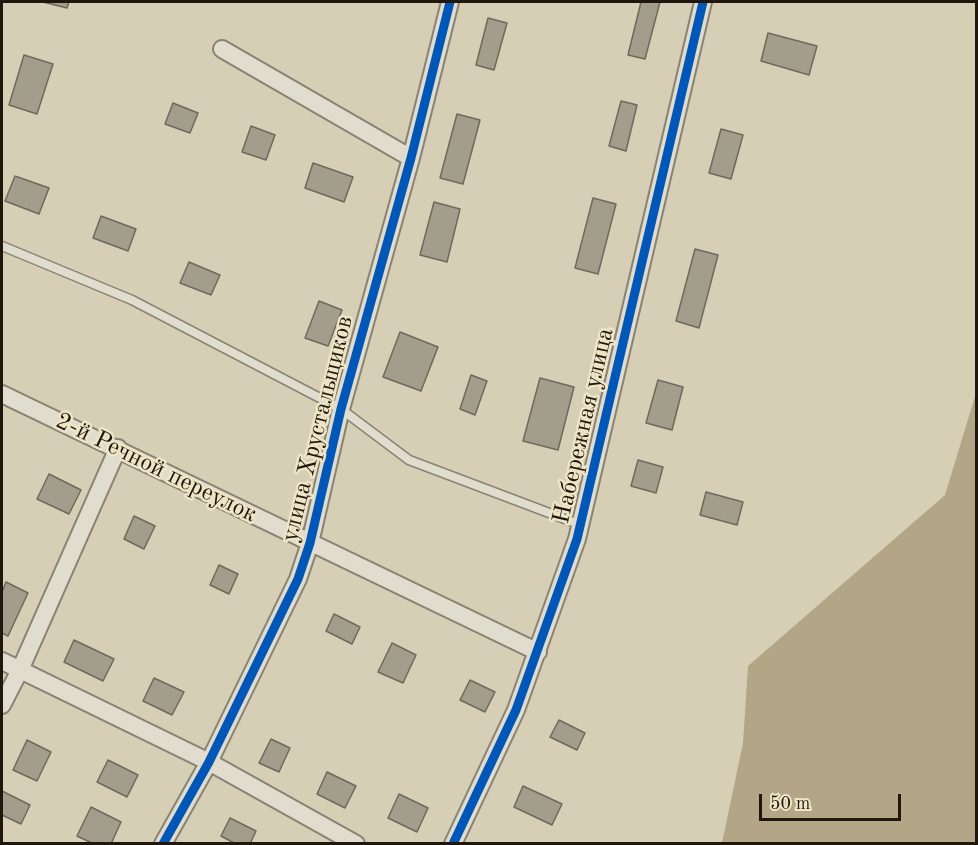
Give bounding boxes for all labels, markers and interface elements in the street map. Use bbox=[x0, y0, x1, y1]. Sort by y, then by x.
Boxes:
street label: улица Хрустальщиков bbox=[276, 313, 360, 545]
street label: Набережная улица bbox=[547, 325, 621, 527]
street label: 2-й Речной переулок bbox=[51, 407, 261, 529]
scale bar bbox=[762, 782, 904, 820]
text: 50 m bbox=[770, 795, 810, 813]

